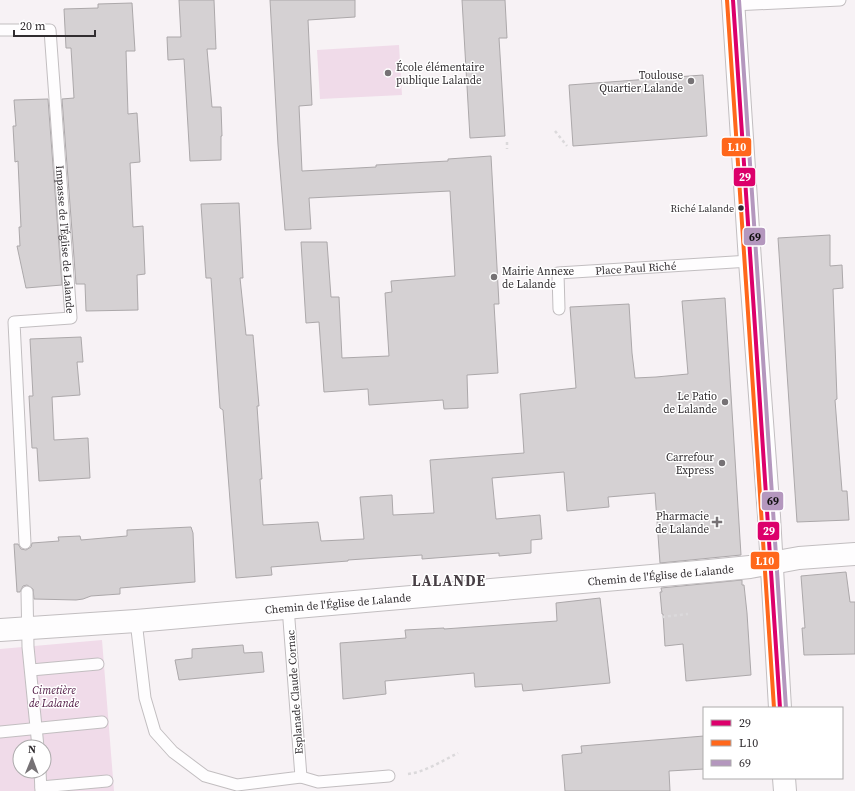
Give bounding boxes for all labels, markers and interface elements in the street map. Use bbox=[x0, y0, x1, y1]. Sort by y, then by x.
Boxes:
scale bar bbox=[14, 12, 95, 38]
text: 20 m bbox=[20, 18, 46, 34]
place label: École élémentaire publique Lalande bbox=[396, 60, 485, 88]
marker: École élémentaire publique Lalande bbox=[383, 68, 393, 78]
place label: Toulouse Quartier Lalande bbox=[599, 68, 683, 96]
marker: Toulouse Quartier Lalande bbox=[686, 76, 696, 86]
line badge: L10 bbox=[721, 137, 752, 157]
text: L10 bbox=[728, 140, 746, 155]
street label: Impasse de l'Église de Lalande bbox=[52, 165, 78, 315]
line badge: 29 bbox=[733, 167, 756, 187]
text: 29 bbox=[739, 170, 751, 185]
place label: Riché Lalande bbox=[671, 202, 734, 215]
marker: Riché Lalande bbox=[736, 203, 746, 213]
line badge: 69 bbox=[743, 227, 766, 246]
text: 69 bbox=[749, 230, 761, 245]
street label: Place Paul Riché bbox=[595, 258, 677, 278]
place label: Mairie Annexe de Lalande bbox=[502, 264, 574, 292]
marker: Mairie Annexe de Lalande bbox=[489, 272, 499, 282]
place label: Le Patio de Lalande bbox=[663, 389, 717, 417]
marker: Le Patio de Lalande bbox=[720, 397, 730, 407]
place label: Carrefour Express bbox=[666, 450, 714, 478]
marker: Carrefour Express bbox=[717, 458, 727, 468]
line badge: 69 bbox=[761, 491, 784, 511]
text: 69 bbox=[767, 494, 779, 509]
place label: Pharmacie de Lalande bbox=[655, 509, 709, 537]
marker: Pharmacie de Lalande bbox=[712, 517, 722, 527]
line badge: 29 bbox=[757, 521, 780, 541]
text: 29 bbox=[763, 524, 775, 539]
line badge: L10 bbox=[750, 551, 780, 570]
text: L10 bbox=[756, 554, 774, 569]
street label: Chemin de l'Église de Lalande bbox=[587, 561, 735, 589]
district label: LALANDE bbox=[412, 570, 486, 591]
street label: Chemin de l'Église de Lalande bbox=[264, 589, 412, 617]
street label: Esplanade Claude Cornac bbox=[283, 629, 307, 755]
park label: Cimetière de Lalande bbox=[29, 683, 80, 711]
legend bbox=[703, 707, 843, 779]
text: 29 bbox=[739, 715, 751, 731]
text: L10 bbox=[739, 735, 758, 751]
north arrow bbox=[12, 739, 52, 779]
text: N bbox=[28, 742, 36, 757]
text: 69 bbox=[739, 755, 751, 771]

